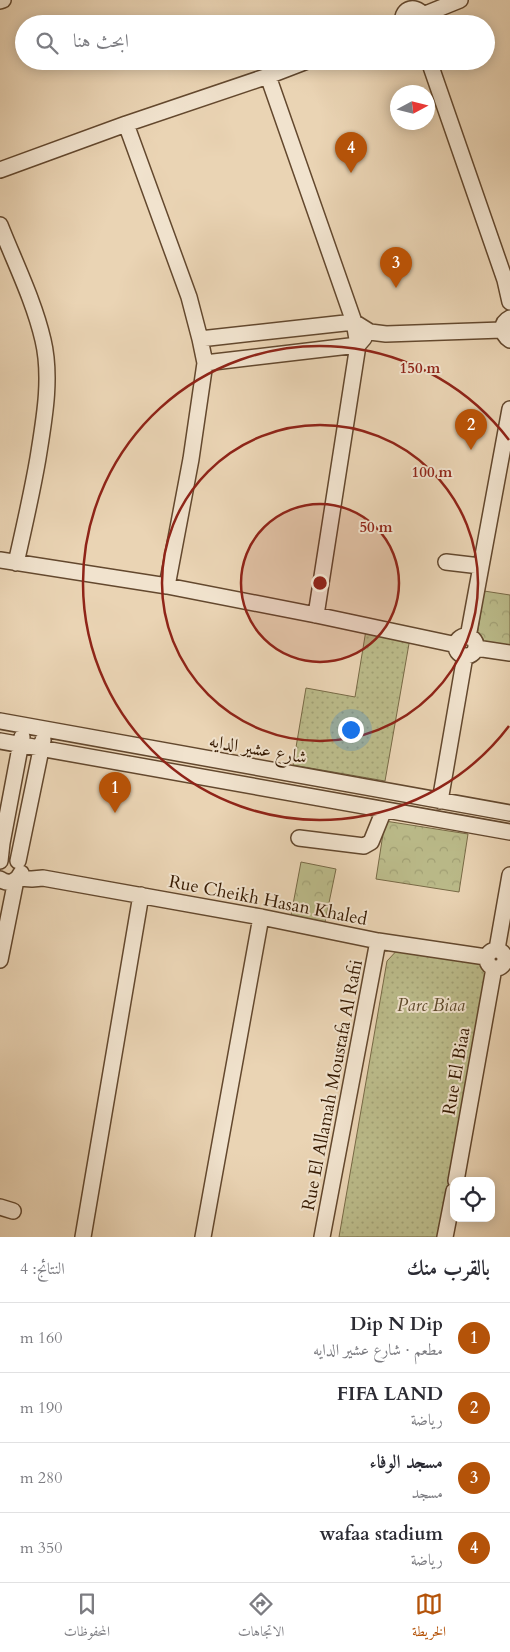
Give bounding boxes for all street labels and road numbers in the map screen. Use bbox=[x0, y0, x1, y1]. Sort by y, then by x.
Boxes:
street label: شارع عشير الدايه bbox=[207, 729, 309, 772]
street label: Rue Cheikh Hasan Khaled bbox=[167, 869, 370, 932]
street label: Rue El Allamah Moustafa Al Rafii bbox=[296, 957, 369, 1213]
street label: Rue El Biaa bbox=[436, 1025, 477, 1117]

